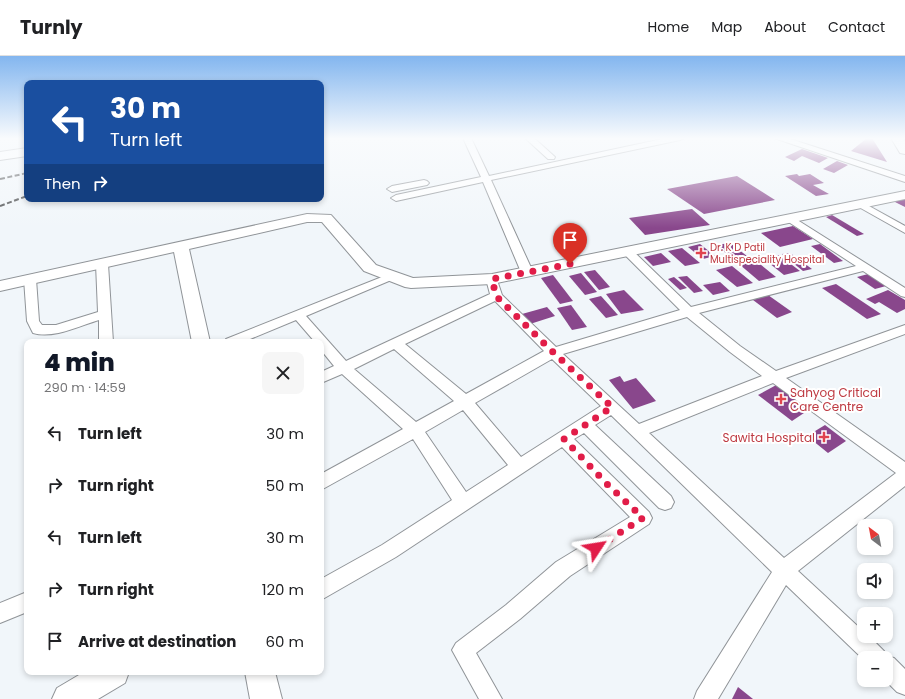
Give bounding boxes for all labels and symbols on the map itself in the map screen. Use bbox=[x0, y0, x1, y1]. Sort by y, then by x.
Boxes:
pin bbox=[553, 223, 587, 264]
place label: Dr. K D Patil Multispeciality Hospital bbox=[710, 240, 825, 267]
marker: Dr. K D Patil Multispeciality Hospital bbox=[695, 247, 707, 259]
place label: Sahyog Critical Care Centre bbox=[790, 384, 881, 415]
marker: Sahyog Critical Care Centre bbox=[775, 393, 787, 405]
place label: Sawita Hospital bbox=[723, 429, 815, 446]
marker: Sawita Hospital bbox=[818, 431, 830, 443]
north arrow bbox=[857, 519, 893, 555]
position arrow bbox=[575, 527, 617, 569]

